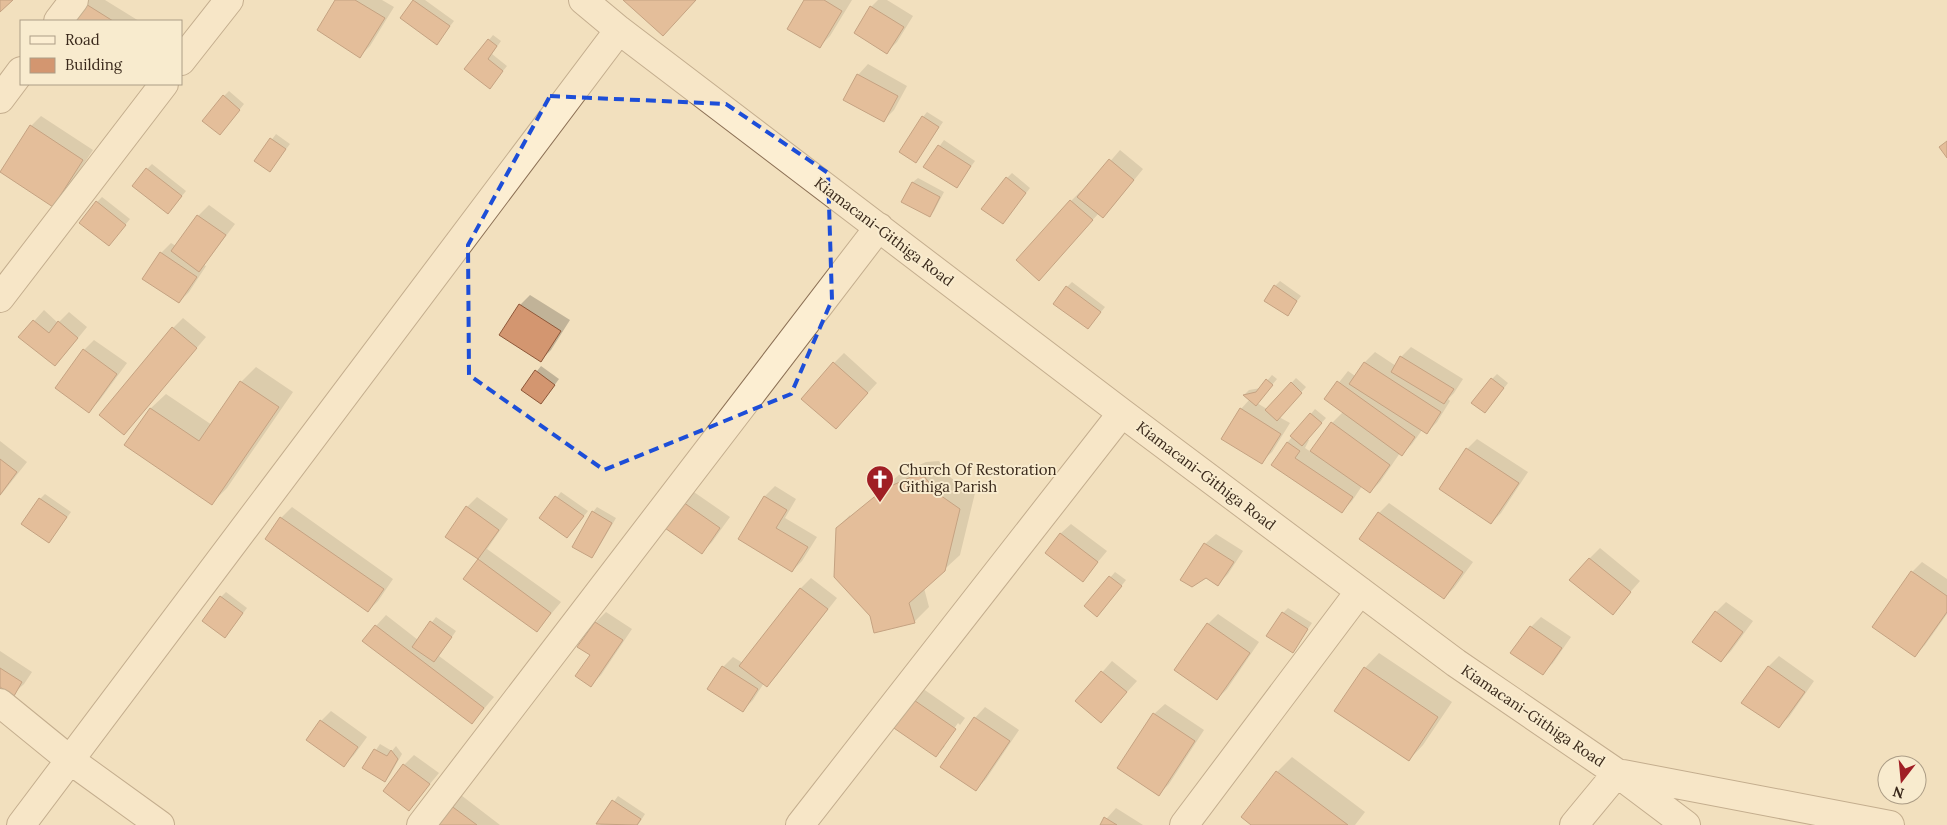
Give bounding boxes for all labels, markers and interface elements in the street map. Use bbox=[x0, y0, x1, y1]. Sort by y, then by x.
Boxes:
legend bbox=[20, 20, 182, 85]
text: Road bbox=[65, 30, 100, 49]
text: Building bbox=[65, 55, 123, 74]
street label: Kiamacani-Githiga Road bbox=[811, 173, 958, 290]
street label: Kiamacani-Githiga Road bbox=[1133, 417, 1280, 534]
place label: Church Of Restoration Githiga Parish bbox=[899, 460, 1057, 496]
church icon: Church Of Restoration Githiga Parish bbox=[865, 464, 895, 503]
street label: Kiamacani-Githiga Road bbox=[1458, 660, 1609, 771]
north arrow bbox=[1877, 755, 1927, 805]
text: N bbox=[1891, 782, 1906, 803]

